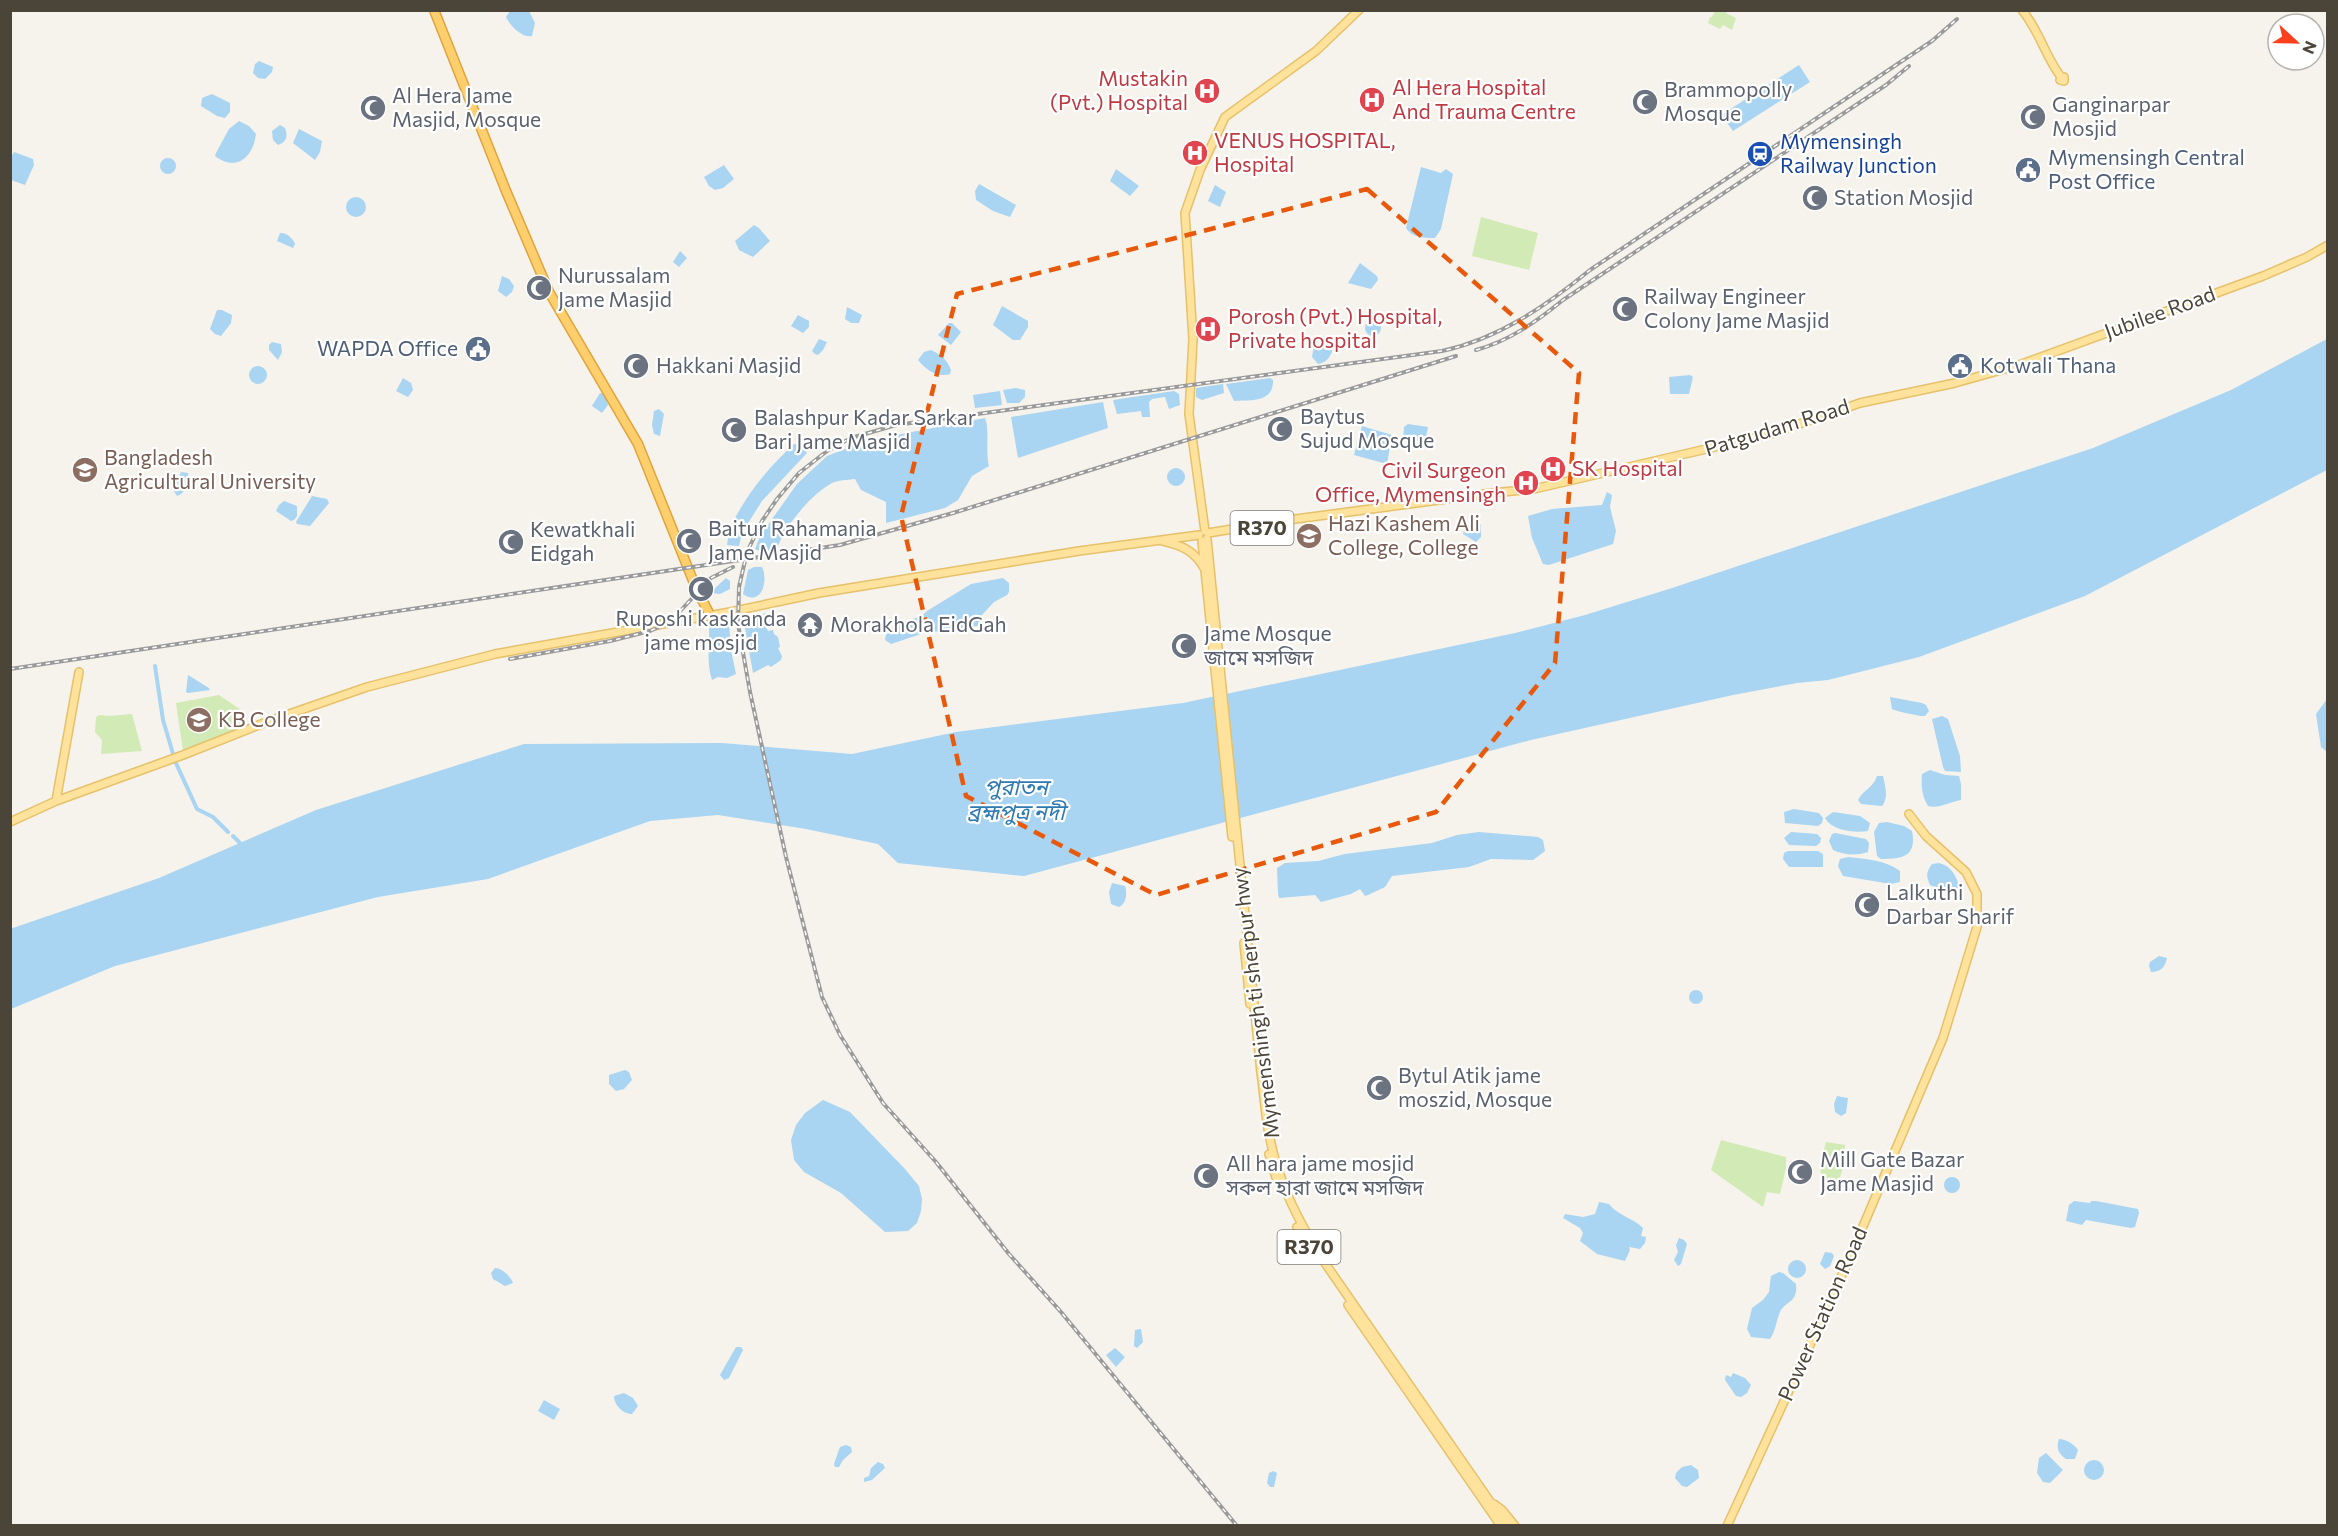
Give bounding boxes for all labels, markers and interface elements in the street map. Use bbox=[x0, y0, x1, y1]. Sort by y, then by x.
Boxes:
north arrow bbox=[2266, 12, 2326, 72]
text: N bbox=[2299, 39, 2321, 57]
place label: Mustakin (Pvt.) Hospital bbox=[1050, 65, 1188, 114]
place label: Al Hera Hospital And Trauma Centre bbox=[1392, 74, 1576, 123]
hospital icon: Mustakin (Pvt.) Hospital bbox=[1192, 76, 1222, 106]
place label: Brammopolly Mosque bbox=[1664, 76, 1793, 125]
place label: Al Hera Jame Masjid, Mosque bbox=[392, 82, 541, 131]
hospital icon: Al Hera Hospital And Trauma Centre bbox=[1357, 85, 1387, 115]
mosque icon: Brammopolly Mosque bbox=[1630, 87, 1660, 117]
place label: Ganginarpar Mosjid bbox=[2052, 91, 2170, 140]
mosque icon: Al Hera Jame Masjid, Mosque bbox=[358, 93, 388, 123]
mosque icon: Ganginarpar Mosjid bbox=[2018, 102, 2048, 132]
place label: VENUS HOSPITAL, Hospital bbox=[1214, 127, 1396, 176]
place label: Mymensingh Railway Junction bbox=[1780, 128, 1937, 177]
hospital icon: VENUS HOSPITAL, Hospital bbox=[1180, 138, 1210, 168]
station icon: Mymensingh Railway Junction bbox=[1745, 139, 1775, 169]
place label: Mymensingh Central Post Office bbox=[2048, 144, 2245, 193]
public building icon: Mymensingh Central Post Office bbox=[2013, 155, 2043, 185]
mosque icon: Station Mosjid bbox=[1800, 183, 1830, 213]
place label: Station Mosjid bbox=[1834, 184, 1973, 209]
place label: Nurussalam Jame Masjid bbox=[558, 262, 672, 311]
mosque icon: Nurussalam Jame Masjid bbox=[524, 273, 554, 303]
street label: Jubilee Road bbox=[2101, 280, 2218, 343]
place label: Railway Engineer Colony Jame Masjid bbox=[1644, 283, 1829, 332]
mosque icon: Railway Engineer Colony Jame Masjid bbox=[1610, 294, 1640, 324]
place label: Porosh (Pvt.) Hospital, Private hospital bbox=[1228, 303, 1442, 352]
hospital icon: Porosh (Pvt.) Hospital, Private hospital bbox=[1193, 314, 1223, 344]
public building icon: WAPDA Office bbox=[463, 334, 493, 364]
place label: WAPDA Office bbox=[317, 335, 458, 360]
mosque icon: Hakkani Masjid bbox=[621, 351, 651, 381]
public building icon: Kotwali Thana bbox=[1945, 351, 1975, 381]
place label: Hakkani Masjid bbox=[656, 352, 801, 377]
place label: Kotwali Thana bbox=[1980, 352, 2116, 377]
street label: Patgudam Road bbox=[1701, 393, 1852, 461]
place label: Baytus Sujud Mosque bbox=[1300, 403, 1434, 452]
place label: Balashpur Kadar Sarkar Bari Jame Masjid bbox=[754, 404, 976, 453]
mosque icon: Baytus Sujud Mosque bbox=[1265, 414, 1295, 444]
mosque icon: Balashpur Kadar Sarkar Bari Jame Masjid bbox=[719, 415, 749, 445]
place label: Bangladesh Agricultural University bbox=[104, 444, 316, 493]
hospital icon: SK Hospital bbox=[1538, 454, 1568, 484]
school or university icon: Bangladesh Agricultural University bbox=[70, 455, 100, 485]
place label: SK Hospital bbox=[1572, 455, 1683, 480]
place label: Civil Surgeon Office, Mymensingh bbox=[1315, 457, 1506, 506]
hospital icon: Civil Surgeon Office, Mymensingh bbox=[1511, 468, 1541, 498]
place label: Hazi Kashem Ali College, College bbox=[1328, 510, 1480, 559]
road number: R370 bbox=[1230, 511, 1294, 545]
place label: Baitur Rahamania Jame Masjid bbox=[708, 515, 876, 564]
place label: Kewatkhali Eidgah bbox=[530, 516, 635, 565]
school or university icon: Hazi Kashem Ali College, College bbox=[1294, 521, 1324, 551]
mosque icon: Baitur Rahamania Jame Masjid bbox=[674, 526, 704, 556]
mosque icon: Kewatkhali Eidgah bbox=[496, 527, 526, 557]
mosque icon: Ruposhi kaskanda jame mosjid bbox=[686, 574, 716, 604]
place label: Ruposhi kaskanda jame mosjid bbox=[616, 605, 786, 654]
temple icon: Morakhola EidGah bbox=[795, 610, 825, 640]
place label: Morakhola EidGah bbox=[830, 611, 1006, 636]
place label: Jame Mosque জামে মসজিদ bbox=[1203, 620, 1332, 669]
mosque icon: Jame Mosque জামে মসজিদ bbox=[1169, 631, 1199, 661]
school or university icon: KB College bbox=[184, 705, 214, 735]
place label: KB College bbox=[218, 706, 321, 731]
water label: পুরাতন ব্রহ্মপুত্র নদী bbox=[967, 773, 1069, 826]
street label: Mymenshingh ti sherpur hwy bbox=[1225, 866, 1284, 1140]
place label: Lalkuthi Darbar Sharif bbox=[1886, 879, 2015, 928]
mosque icon: Lalkuthi Darbar Sharif bbox=[1852, 890, 1882, 920]
place label: Bytul Atik jame moszid, Mosque bbox=[1398, 1062, 1552, 1111]
mosque icon: Bytul Atik jame moszid, Mosque bbox=[1364, 1073, 1394, 1103]
place label: Mill Gate Bazar Jame Masjid bbox=[1820, 1146, 1964, 1195]
place label: All hara jame mosjid সকল হারা জামে মসজিদ bbox=[1225, 1150, 1424, 1199]
mosque icon: Mill Gate Bazar Jame Masjid bbox=[1785, 1157, 1815, 1187]
mosque icon: All hara jame mosjid সকল হারা জামে মসজিদ bbox=[1191, 1161, 1221, 1191]
street label: Power Station Road bbox=[1772, 1222, 1871, 1404]
road number: R370 bbox=[1278, 1230, 1340, 1264]

